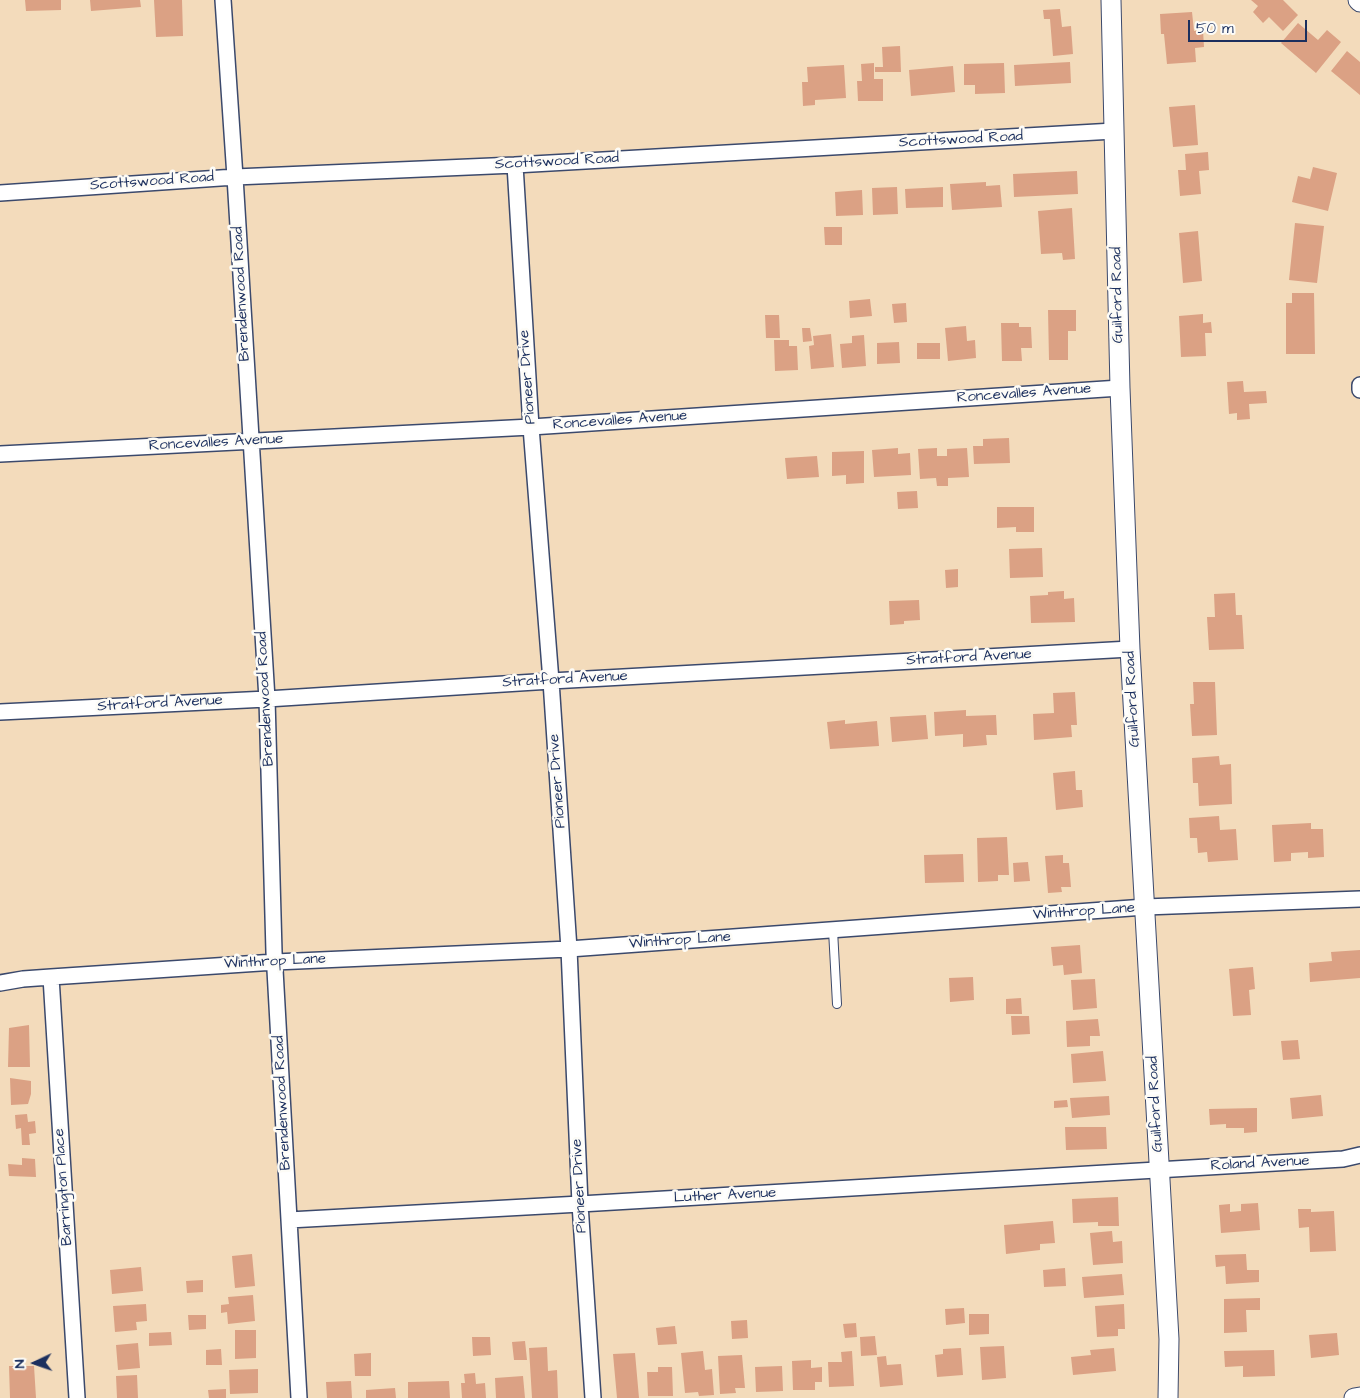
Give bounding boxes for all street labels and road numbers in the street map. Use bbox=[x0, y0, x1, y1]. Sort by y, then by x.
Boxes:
street label: Scottswood Road bbox=[898, 128, 1024, 152]
street label: Scottswood Road bbox=[494, 150, 620, 174]
street label: Scottswood Road bbox=[89, 169, 215, 195]
street label: Brendenwood Road bbox=[229, 226, 255, 362]
street label: Guilford Road bbox=[1108, 247, 1128, 343]
street label: Pioneer Drive bbox=[516, 329, 540, 425]
street label: Roncevalles Avenue bbox=[956, 380, 1092, 408]
street label: Roncevalles Avenue bbox=[552, 407, 688, 435]
street label: Roncevalles Avenue bbox=[148, 430, 284, 456]
street label: Brendenwood Road bbox=[253, 631, 279, 767]
street label: Stratford Avenue bbox=[906, 646, 1032, 670]
street label: Guilford Road bbox=[1121, 650, 1145, 748]
street label: Stratford Avenue bbox=[502, 668, 628, 692]
street label: Stratford Avenue bbox=[97, 692, 223, 716]
street label: Pioneer Drive bbox=[546, 733, 570, 829]
street label: Winthrop Lane bbox=[1032, 899, 1136, 925]
street label: Winthrop Lane bbox=[628, 928, 732, 954]
street label: Winthrop Lane bbox=[224, 950, 326, 974]
street label: Brendenwood Road bbox=[270, 1035, 296, 1171]
street label: Guilford Road bbox=[1144, 1055, 1168, 1153]
street label: Barrington Place bbox=[51, 1128, 77, 1246]
street label: Pioneer Drive bbox=[569, 1138, 591, 1234]
street label: Roland Avenue bbox=[1210, 1152, 1310, 1176]
street label: Luther Avenue bbox=[673, 1184, 777, 1208]

